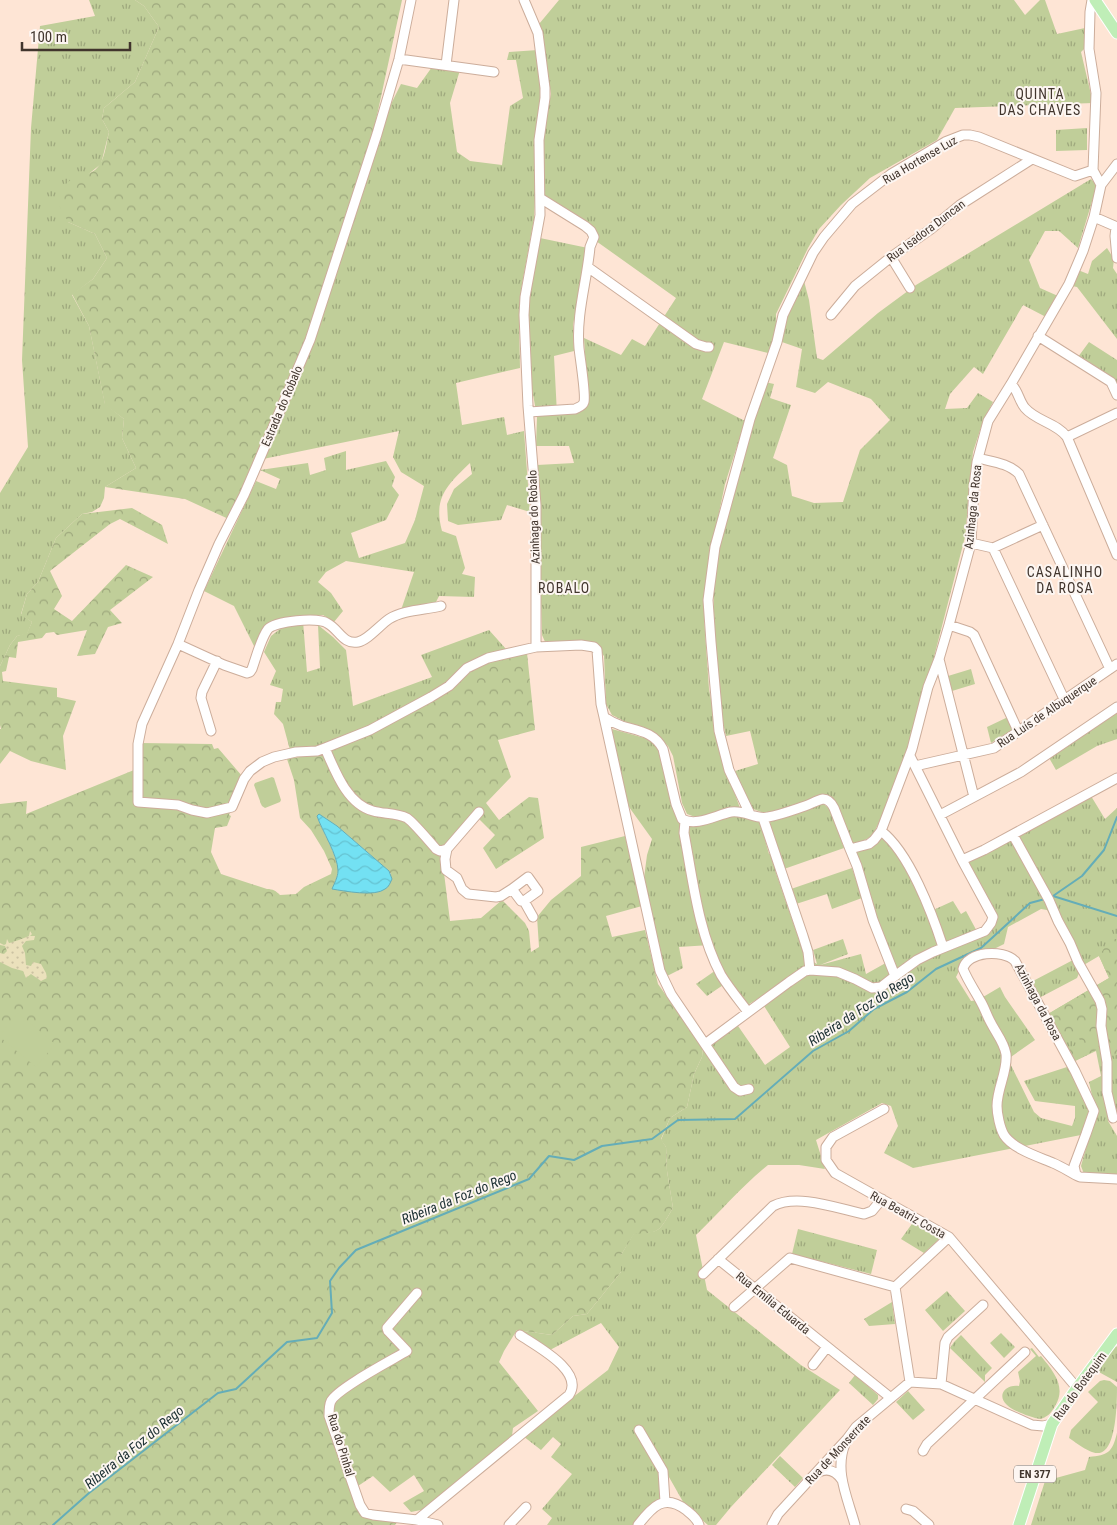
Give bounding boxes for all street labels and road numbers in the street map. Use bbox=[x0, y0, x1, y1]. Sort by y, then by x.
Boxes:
street label: Rua Hortense Luz bbox=[880, 133, 960, 187]
street label: Rua Isadora Duncan bbox=[884, 197, 968, 265]
street label: Estrada do Robalo bbox=[259, 364, 305, 448]
street label: Azinhaga da Rosa bbox=[962, 464, 984, 550]
street label: Azinhaga do Robalo bbox=[525, 470, 543, 564]
street label: Rua Luís de Albuquerque bbox=[995, 673, 1100, 751]
street label: Azinhaga da Rosa bbox=[1012, 961, 1064, 1043]
street label: Rua Beatriz Costa bbox=[868, 1188, 948, 1242]
street label: Rua Emília Eduarda bbox=[733, 1269, 813, 1337]
street label: Rua do Botequim bbox=[1051, 1349, 1109, 1423]
street label: Rua do Pinhal bbox=[325, 1412, 357, 1478]
street label: Rua de Monserrate bbox=[803, 1412, 874, 1487]
road number: EN 377 bbox=[1014, 1466, 1056, 1482]

